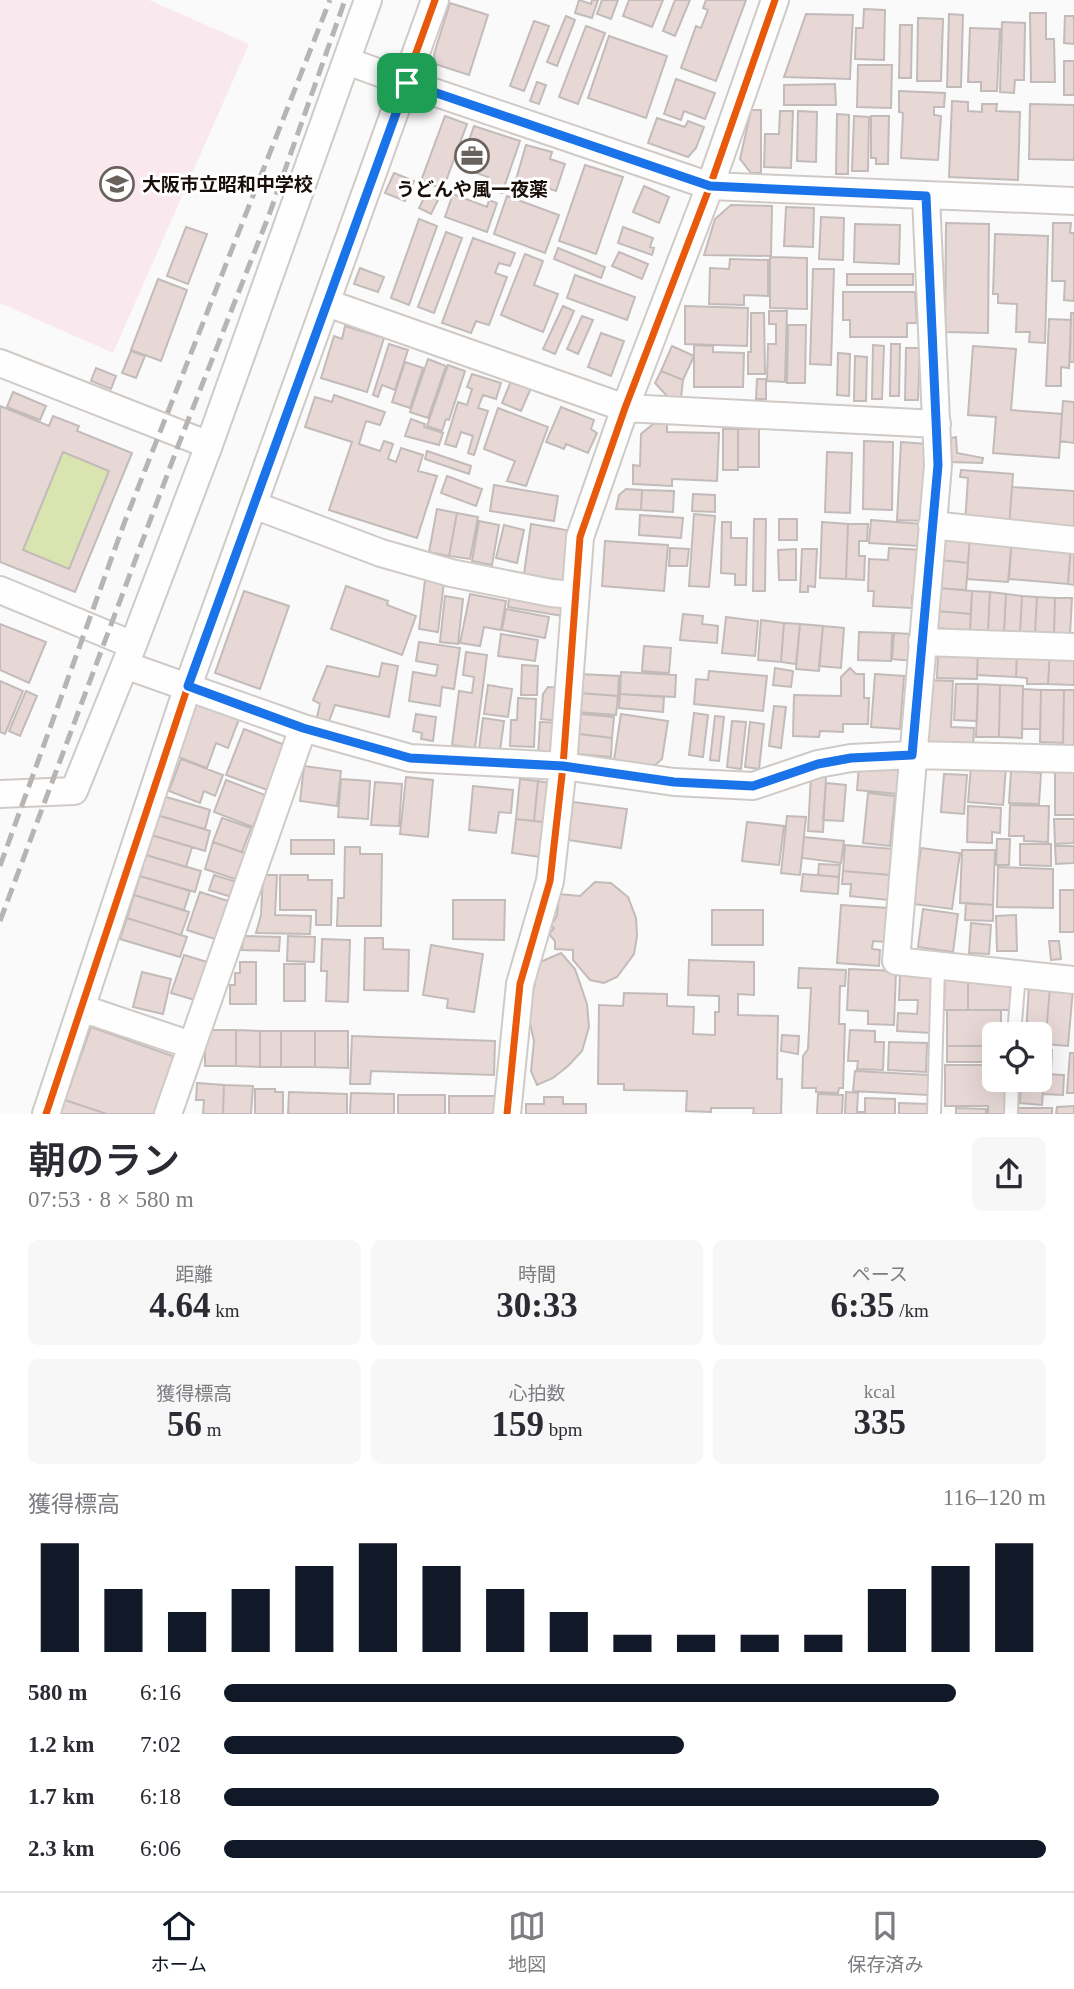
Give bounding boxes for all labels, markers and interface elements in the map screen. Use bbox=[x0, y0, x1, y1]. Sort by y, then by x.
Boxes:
pin bbox=[377, 53, 437, 113]
icon: arrive bbox=[388, 64, 426, 102]
office icon: うどんや風一夜薬 bbox=[453, 137, 491, 175]
school or university icon: 大阪市立昭和中学校 bbox=[98, 165, 136, 203]
place label: 大阪市立昭和中学校 bbox=[142, 174, 313, 195]
place label: うどんや風一夜薬 bbox=[396, 179, 548, 200]
map controls bbox=[982, 1022, 1052, 1092]
button: locate bbox=[982, 1022, 1052, 1092]
button: share bbox=[972, 1137, 1046, 1211]
text: 朝のラン bbox=[28, 1140, 180, 1182]
text: 07:53 · 8 × 580 m bbox=[28, 1187, 194, 1212]
text: 距離 bbox=[175, 1264, 213, 1285]
text: 時間 bbox=[518, 1264, 556, 1285]
text: ペース bbox=[852, 1264, 908, 1285]
text: 4.64 bbox=[149, 1286, 210, 1325]
text: 30:33 bbox=[496, 1286, 578, 1325]
text: 6:35 bbox=[830, 1286, 895, 1325]
text: km bbox=[210, 1300, 239, 1321]
text: /km bbox=[895, 1300, 929, 1321]
text: kcal bbox=[864, 1381, 895, 1402]
text: 獲得標高 bbox=[156, 1383, 232, 1404]
text: 心拍数 bbox=[508, 1383, 566, 1404]
text: 335 bbox=[853, 1403, 906, 1442]
text: 56 bbox=[167, 1405, 202, 1444]
text: 159 bbox=[491, 1405, 544, 1444]
text: m bbox=[202, 1419, 222, 1440]
text: bpm bbox=[544, 1419, 583, 1440]
text: 116–120 m bbox=[943, 1485, 1046, 1510]
text: 獲得標高 bbox=[28, 1492, 120, 1517]
text: 580 m bbox=[28, 1680, 87, 1705]
text: 6:16 bbox=[140, 1680, 181, 1705]
text: 1.2 km bbox=[28, 1732, 94, 1757]
text: 7:02 bbox=[140, 1732, 181, 1757]
text: 1.7 km bbox=[28, 1784, 94, 1809]
text: 6:18 bbox=[140, 1784, 181, 1809]
text: 2.3 km bbox=[28, 1836, 94, 1861]
text: 6:06 bbox=[140, 1836, 181, 1861]
tab: ホーム bbox=[151, 1907, 207, 1976]
tab: 地図 bbox=[508, 1907, 546, 1976]
tab: 保存済み bbox=[847, 1907, 923, 1976]

